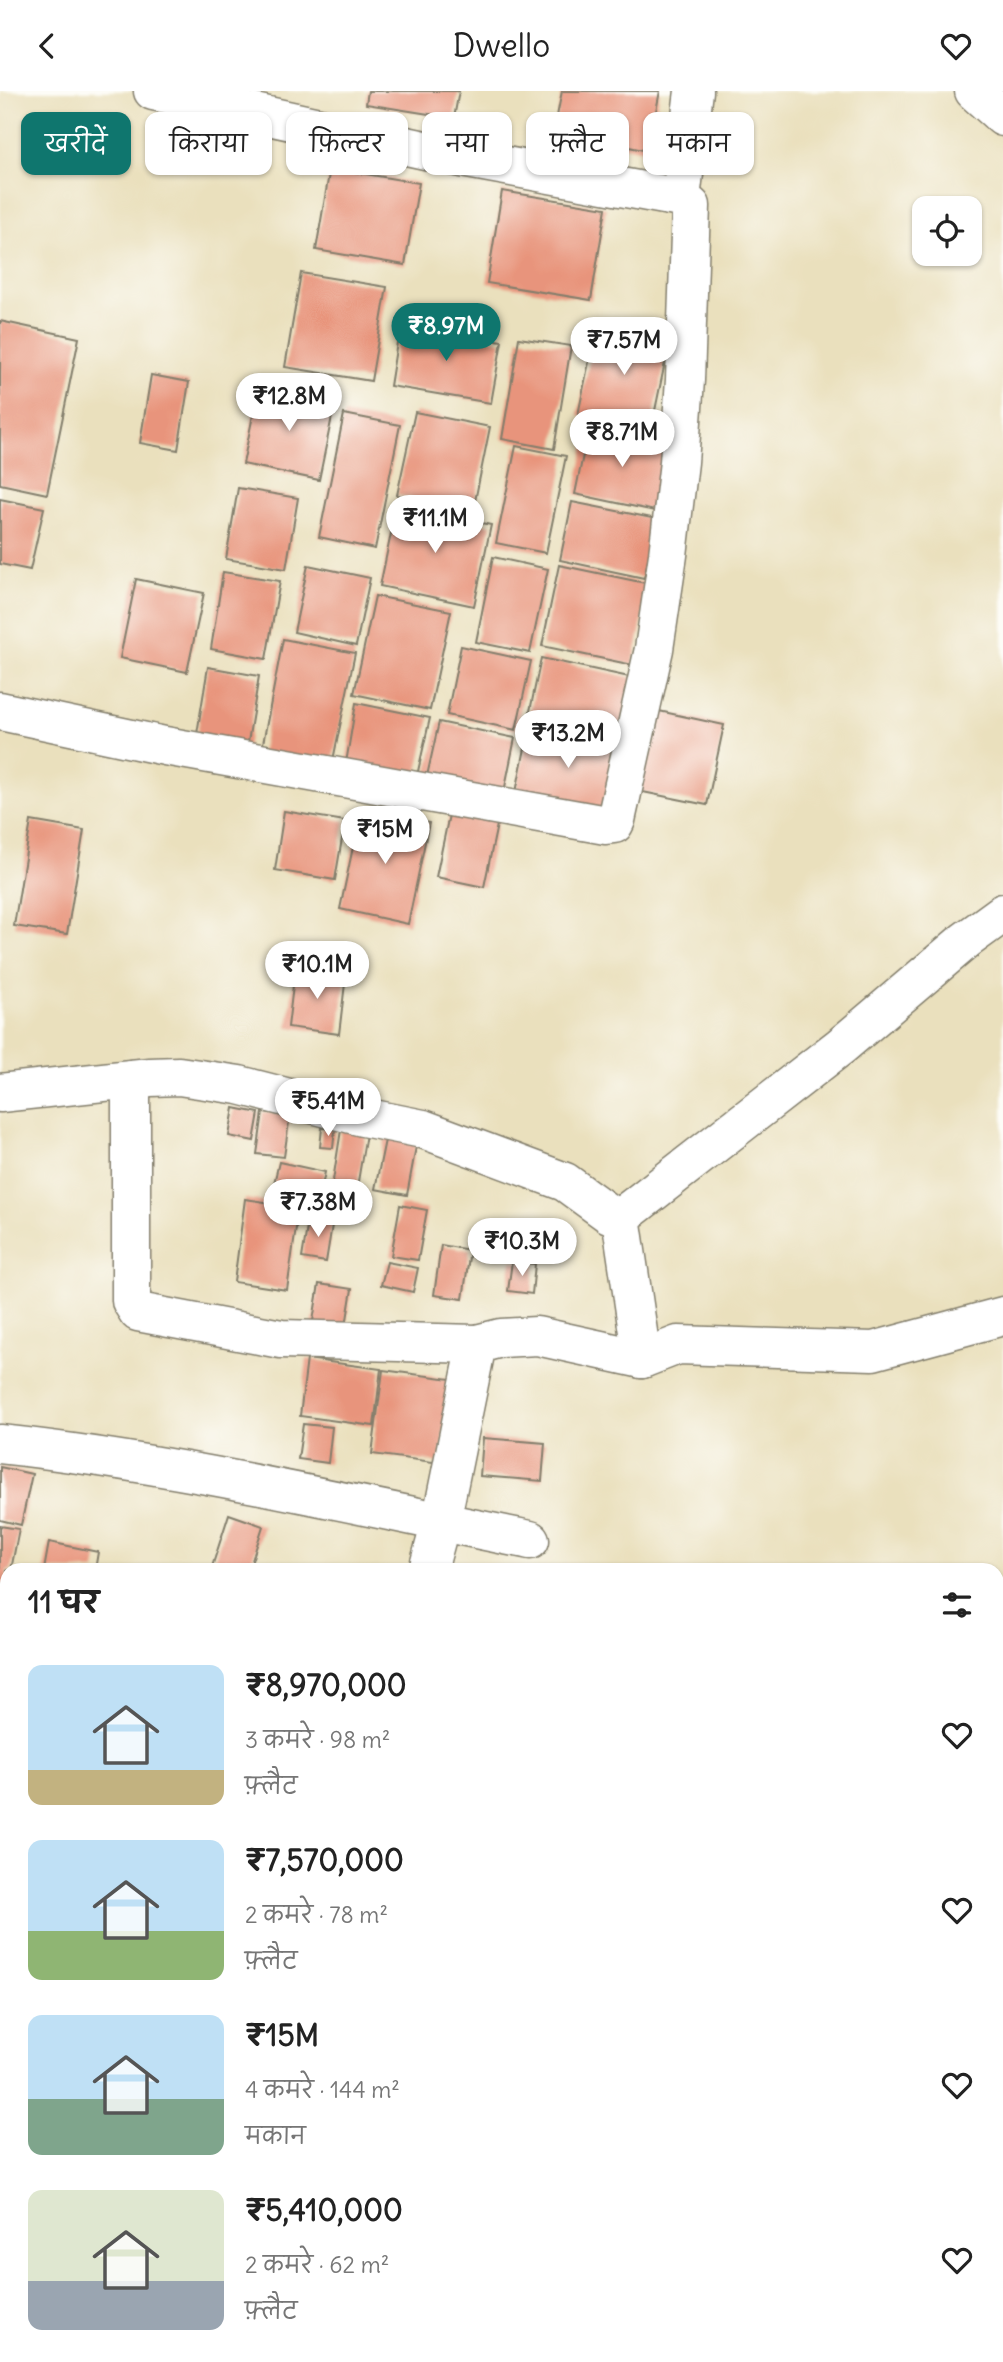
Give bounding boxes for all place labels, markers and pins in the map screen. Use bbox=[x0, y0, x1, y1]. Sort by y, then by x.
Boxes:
pin: ₹8.97M bbox=[389, 303, 503, 363]
pin: ₹7.57M bbox=[567, 317, 681, 377]
pin: ₹12.8M bbox=[232, 373, 346, 433]
pin: ₹8.71M bbox=[565, 409, 679, 469]
pin: ₹11.1M bbox=[378, 496, 492, 555]
pin: ₹13.2M bbox=[511, 711, 625, 770]
pin: ₹15M bbox=[344, 807, 426, 866]
pin: ₹10.1M bbox=[260, 941, 374, 1001]
pin: ₹5.41M bbox=[271, 1079, 385, 1138]
pin: ₹7.38M bbox=[261, 1179, 375, 1239]
pin: ₹10.3M bbox=[465, 1219, 579, 1278]

